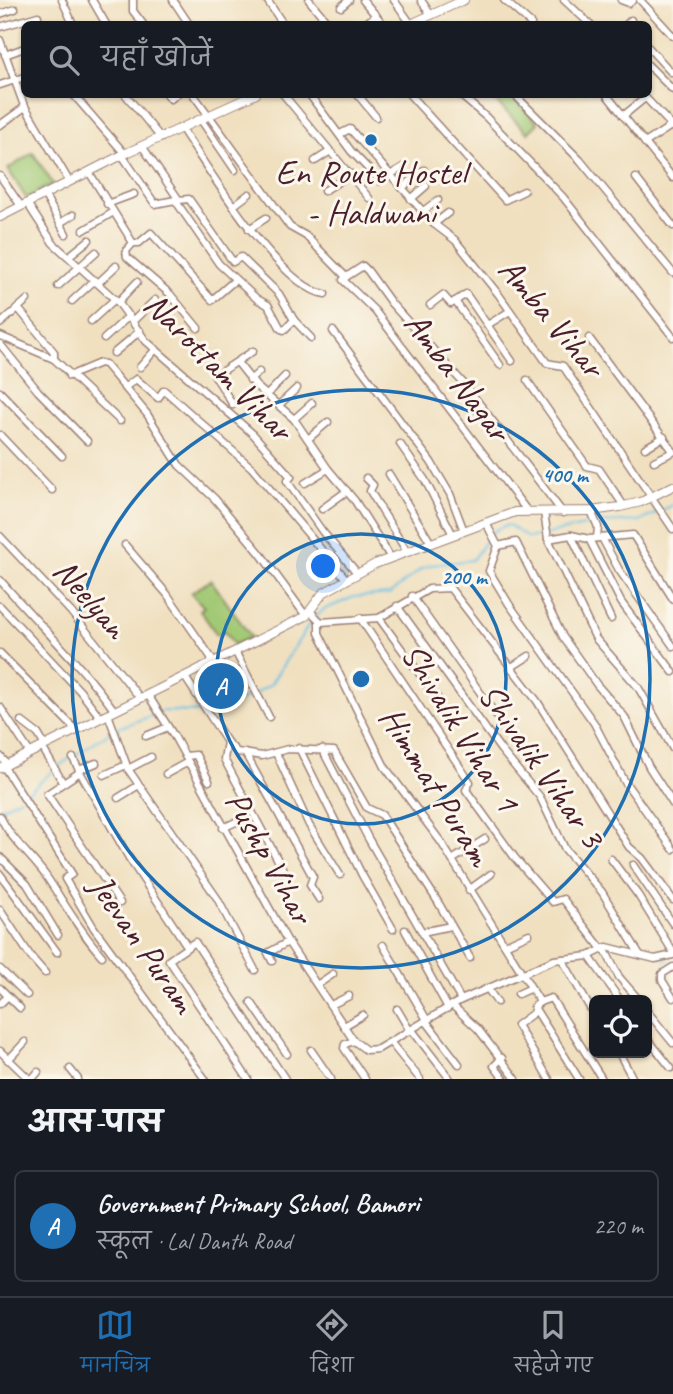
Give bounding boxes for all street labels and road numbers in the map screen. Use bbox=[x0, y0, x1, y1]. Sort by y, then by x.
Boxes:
street label: Amba Vihar bbox=[489, 248, 617, 389]
street label: Narottam Vihar bbox=[134, 282, 304, 452]
street label: Amba Nagar bbox=[394, 303, 523, 453]
street label: Neelyan bbox=[43, 549, 139, 650]
street label: Shivalik Vihar 1 bbox=[391, 635, 531, 822]
street label: Shivalik Vihar 3 bbox=[469, 674, 616, 858]
street label: Himmat Puram bbox=[369, 698, 504, 876]
street label: Pushp Vihar bbox=[215, 783, 325, 933]
street label: Jeevan Puram bbox=[78, 864, 208, 1024]

